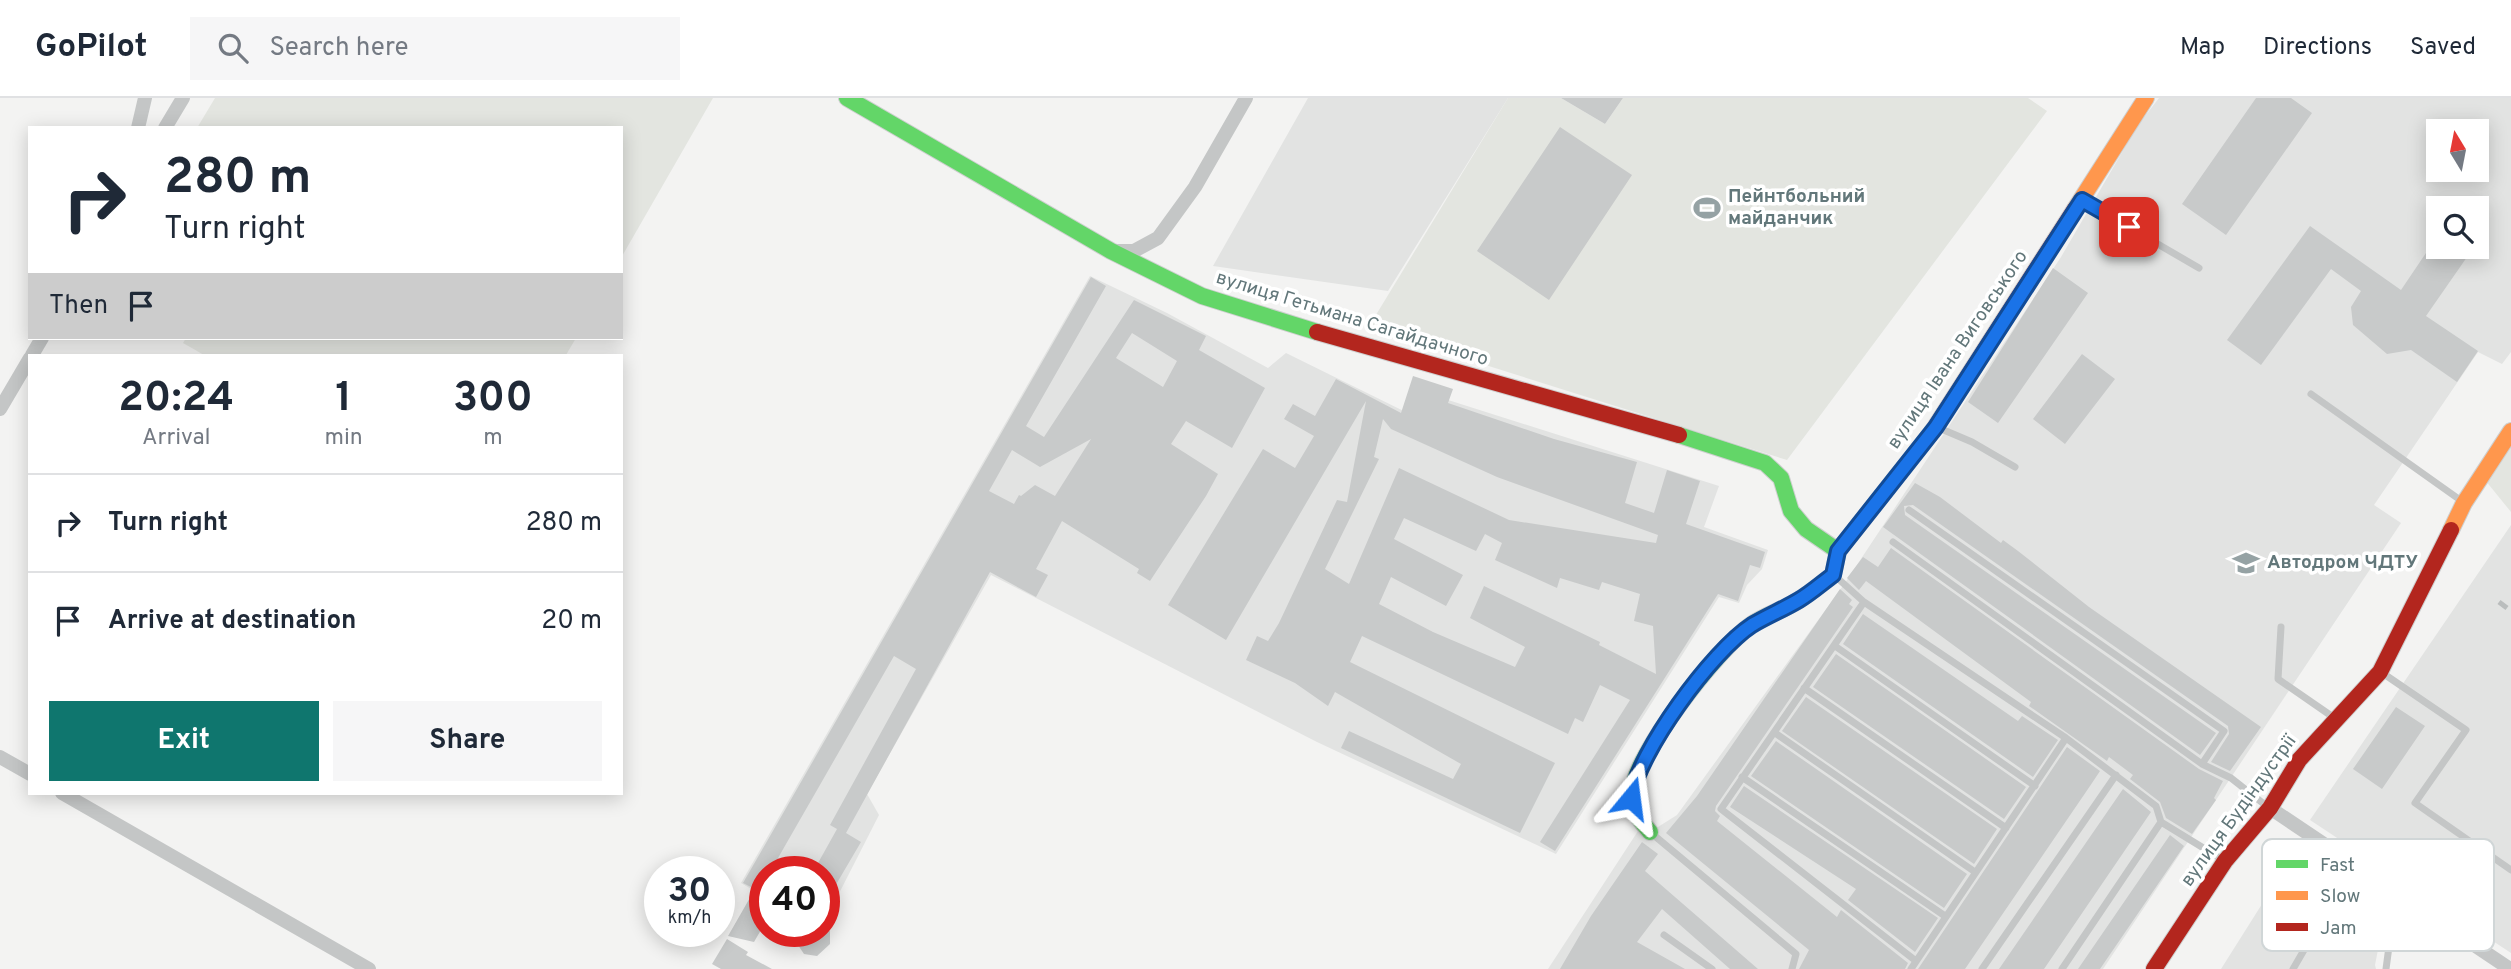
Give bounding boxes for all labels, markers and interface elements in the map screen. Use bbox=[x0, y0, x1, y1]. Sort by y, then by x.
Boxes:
search box bbox=[190, 17, 680, 80]
text: GoPilot bbox=[35, 27, 148, 69]
icon: search bbox=[214, 29, 252, 67]
text: Search here bbox=[270, 32, 408, 65]
text: Map bbox=[2180, 33, 2225, 63]
text: Directions bbox=[2263, 33, 2372, 63]
text: Saved bbox=[2410, 33, 2476, 63]
north arrow bbox=[2426, 119, 2488, 182]
map controls bbox=[2426, 119, 2489, 259]
text: 280 m bbox=[164, 149, 311, 211]
icon: right bbox=[49, 154, 140, 245]
place label: Пейнтбольний майданчик bbox=[1728, 185, 1865, 231]
sports icon: Пейнтбольний майданчик bbox=[1692, 193, 1722, 223]
button: search bbox=[2426, 196, 2489, 259]
pin bbox=[2099, 197, 2159, 257]
icon: arrive bbox=[2110, 208, 2148, 246]
text: Turn right bbox=[164, 210, 306, 250]
street label: вулиця Івана Виговського bbox=[1882, 246, 2034, 454]
street label: вулиця Гетьмана Сагайдачного bbox=[1213, 266, 1491, 372]
icon: arrive bbox=[122, 287, 160, 325]
text: Then bbox=[49, 290, 108, 323]
text: 20:24 bbox=[118, 373, 234, 426]
text: 1 bbox=[335, 373, 352, 426]
text: 300 bbox=[453, 373, 533, 426]
text: Arrival bbox=[142, 424, 211, 453]
text: min bbox=[324, 424, 363, 453]
text: m bbox=[483, 424, 503, 453]
icon: right bbox=[49, 504, 87, 542]
text: Turn right bbox=[108, 507, 228, 540]
text: 280 m bbox=[526, 507, 602, 540]
school or university icon: Автодром ЧДТУ bbox=[2231, 548, 2261, 578]
place label: Автодром ЧДТУ bbox=[2267, 551, 2418, 575]
icon: arrive bbox=[49, 602, 87, 640]
text: Arrive at destination bbox=[108, 605, 356, 638]
text: 20 m bbox=[541, 605, 602, 638]
button: Exit bbox=[49, 701, 319, 781]
button: Share bbox=[333, 701, 602, 781]
street label: вулиця Будіндустрії bbox=[2176, 729, 2303, 892]
position arrow bbox=[1594, 761, 1668, 835]
legend bbox=[2262, 839, 2494, 951]
text: Fast bbox=[2320, 854, 2355, 878]
speed limit sign: 40 bbox=[749, 856, 840, 947]
text: 30 bbox=[668, 870, 711, 914]
text: Slow bbox=[2320, 885, 2360, 909]
text: km/h bbox=[668, 907, 711, 930]
text: Jam bbox=[2320, 917, 2357, 941]

